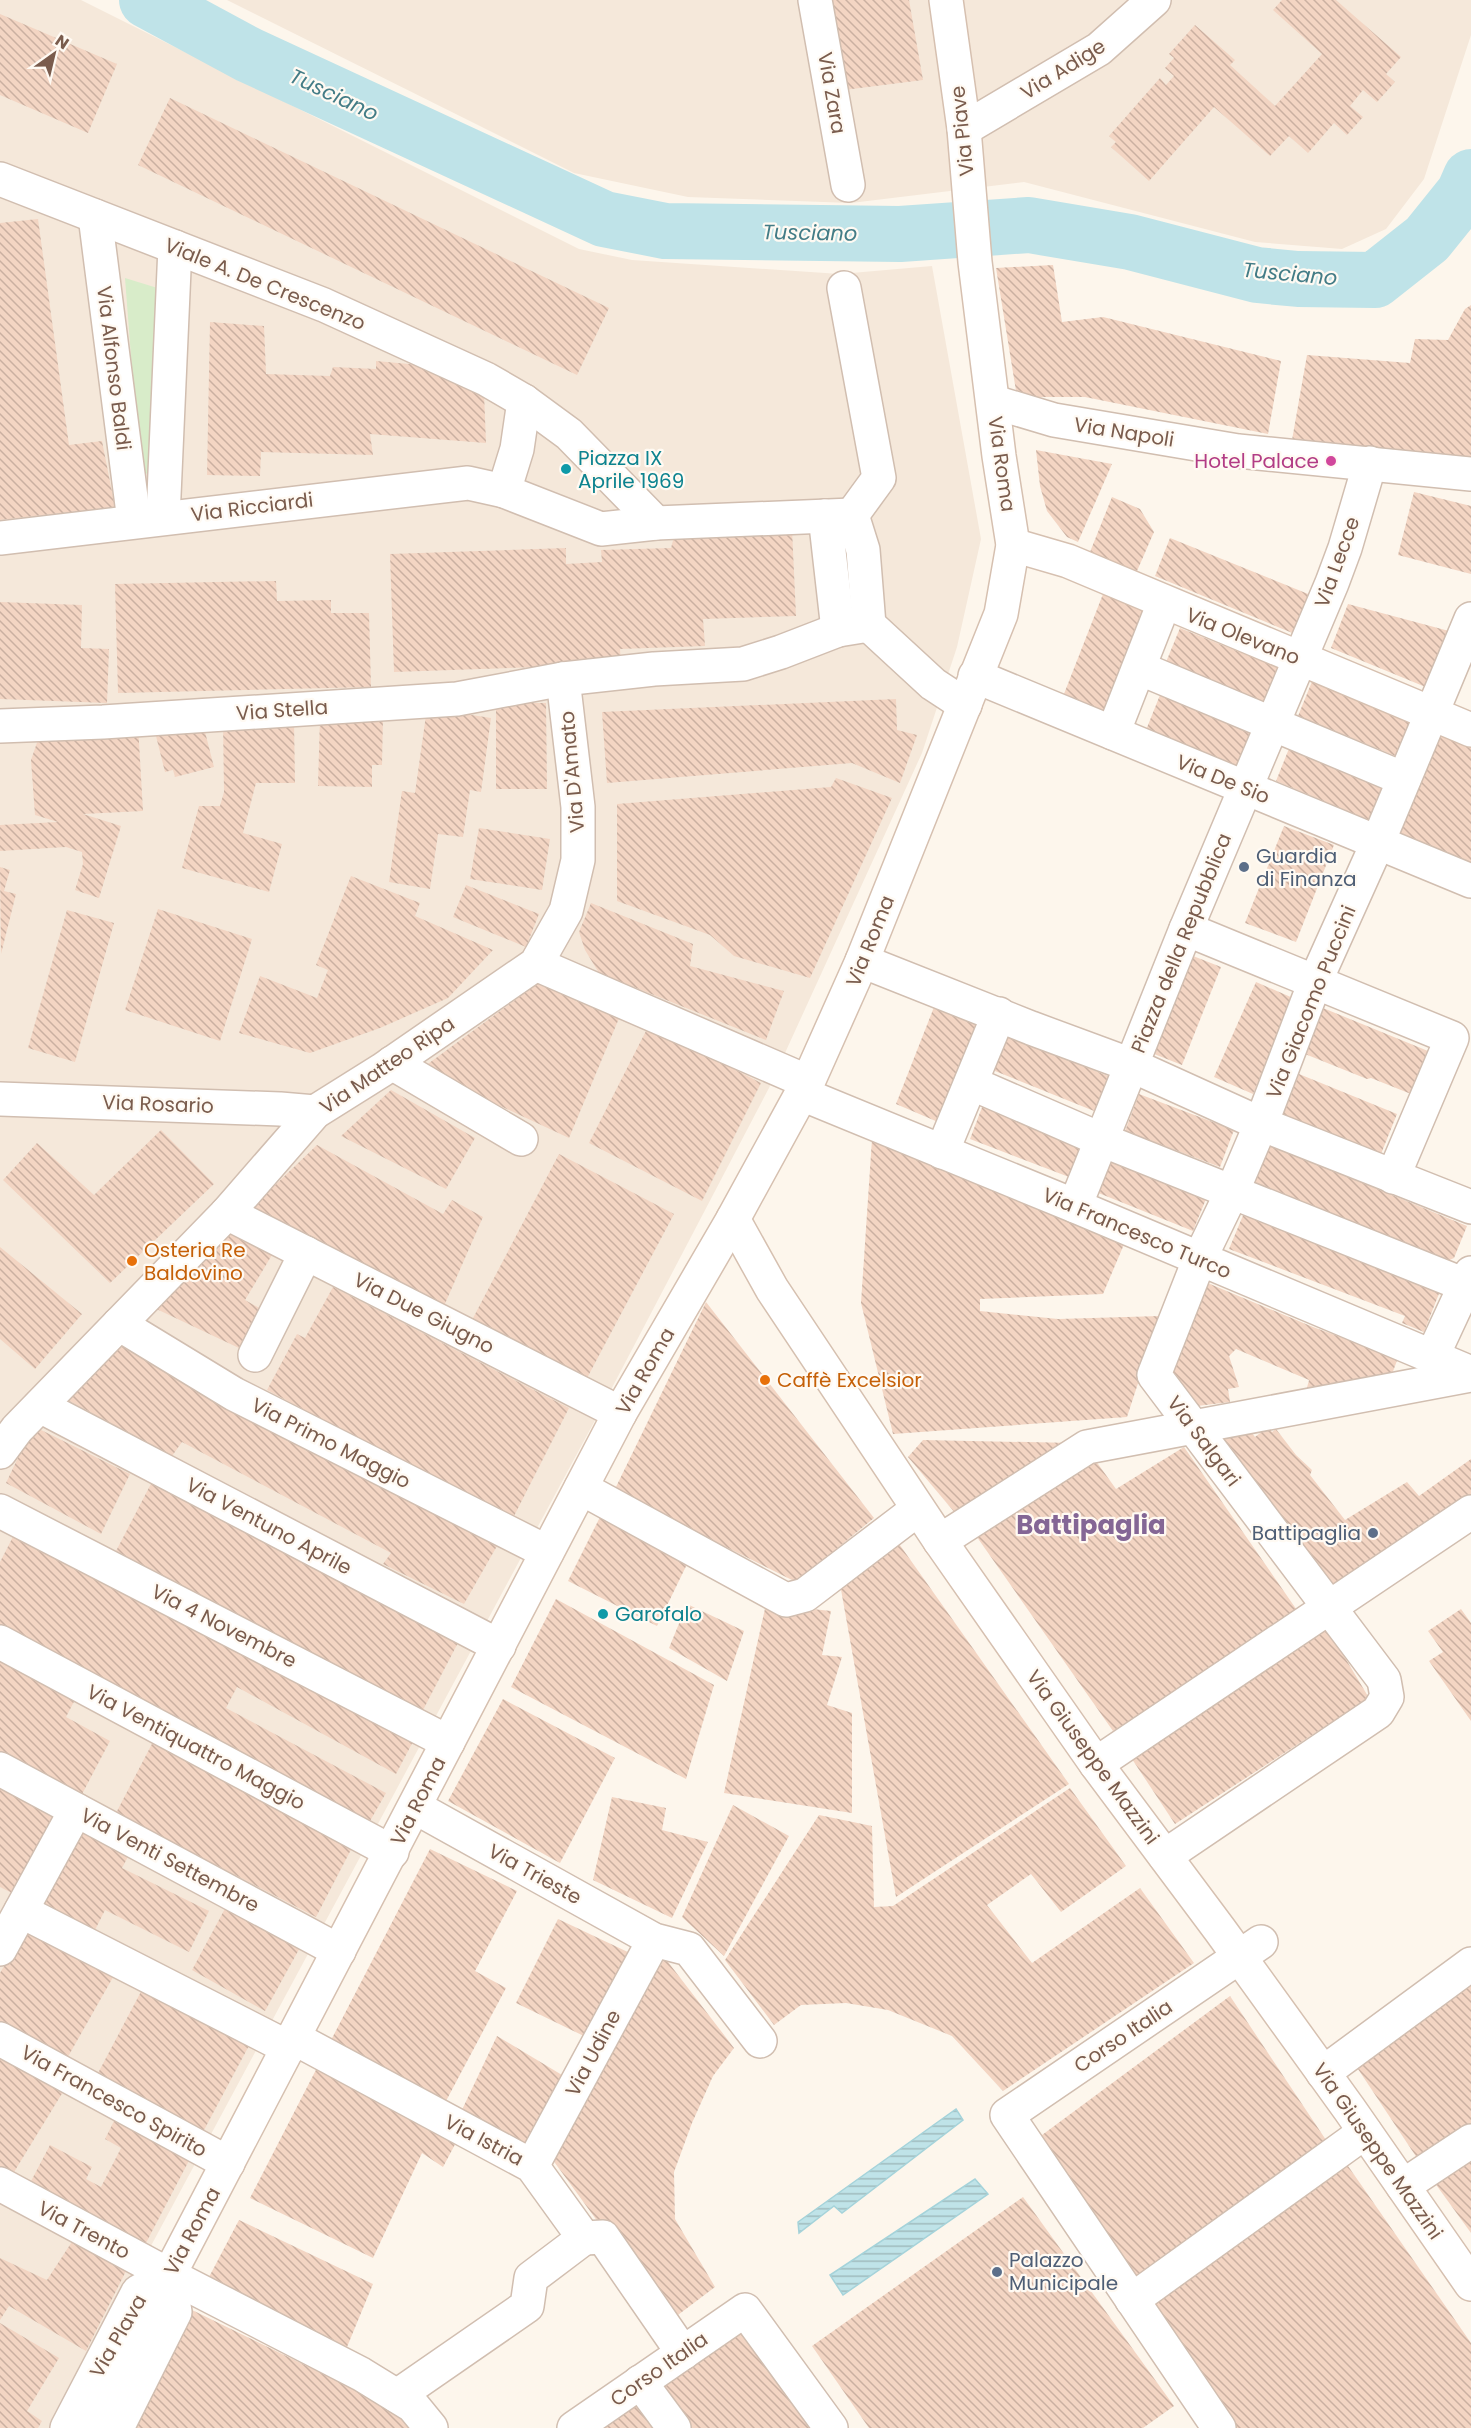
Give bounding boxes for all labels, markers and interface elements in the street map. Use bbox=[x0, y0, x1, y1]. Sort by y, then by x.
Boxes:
north arrow bbox=[24, 24, 84, 84]
text: N bbox=[51, 29, 74, 55]
street label: Via Adige bbox=[1015, 32, 1111, 106]
street label: Via Zara bbox=[811, 50, 853, 136]
water label: Tusciano bbox=[285, 61, 383, 128]
street label: Via Piave bbox=[943, 84, 981, 178]
water label: Tusciano bbox=[762, 217, 858, 248]
street label: Viale A. De Crescenzo bbox=[160, 231, 370, 337]
water label: Tusciano bbox=[1242, 255, 1339, 292]
street label: Via Alfonso Baldi bbox=[90, 284, 138, 452]
street label: Via Napoli bbox=[1072, 410, 1176, 454]
street label: Via Roma bbox=[981, 414, 1023, 514]
place label: Piazza IX Aprile 1969 bbox=[578, 444, 684, 495]
place label: Hotel Palace bbox=[1194, 447, 1319, 475]
marker: Hotel Palace bbox=[1324, 454, 1338, 468]
marker: Piazza IX Aprile 1969 bbox=[559, 462, 573, 476]
street label: Via Ricciardi bbox=[189, 486, 315, 528]
street label: Via Lecce bbox=[1308, 513, 1366, 611]
street label: Via Olevano bbox=[1182, 600, 1304, 672]
street label: Via Stella bbox=[235, 693, 329, 727]
street label: Via D'Amato bbox=[553, 710, 591, 834]
street label: Via De Sio bbox=[1172, 748, 1274, 810]
street label: Piazza della Repubblica bbox=[1124, 829, 1238, 1057]
place label: Guardia di Finanza bbox=[1256, 842, 1357, 893]
marker: Guardia di Finanza bbox=[1237, 860, 1251, 874]
street label: Via Roma bbox=[839, 891, 901, 991]
street label: Via Giacomo Puccini bbox=[1259, 901, 1363, 1103]
street label: Via Matteo Ripa bbox=[314, 1009, 460, 1121]
street label: Via Rosario bbox=[102, 1088, 214, 1120]
street label: Via Francesco Turco bbox=[1038, 1181, 1236, 1285]
place label: Osteria Re Baldovino bbox=[144, 1236, 246, 1287]
marker: Osteria Re Baldovino bbox=[125, 1254, 139, 1268]
street label: Via Due Giugno bbox=[349, 1265, 499, 1361]
street label: Via Roma bbox=[609, 1322, 681, 1420]
place label: Caffè Excelsior bbox=[777, 1366, 922, 1394]
marker: Caffè Excelsior bbox=[758, 1373, 772, 1387]
street label: Via Salgari bbox=[1161, 1390, 1247, 1492]
street label: Via Primo Maggio bbox=[246, 1391, 416, 1495]
street label: Via Ventuno Aprile bbox=[181, 1471, 357, 1581]
district label: Battipaglia bbox=[1016, 1507, 1166, 1543]
place label: Battipaglia bbox=[1252, 1519, 1361, 1547]
marker: Battipaglia bbox=[1366, 1526, 1380, 1540]
street label: Via 4 Novembre bbox=[147, 1577, 301, 1675]
place label: Garofalo bbox=[615, 1600, 702, 1628]
marker: Garofalo bbox=[596, 1607, 610, 1621]
street label: Via Giuseppe Mazzini bbox=[1020, 1664, 1166, 1850]
street label: Via Ventiquattro Maggio bbox=[82, 1677, 310, 1817]
street label: Via Roma bbox=[384, 1752, 452, 1850]
street label: Via Venti Settembre bbox=[76, 1801, 264, 1919]
street label: Via Trieste bbox=[483, 1837, 587, 1911]
street label: Corso Italia bbox=[1068, 1993, 1178, 2079]
street label: Via Udine bbox=[558, 2005, 628, 2101]
street label: Via Francesco Spirito bbox=[16, 2038, 212, 2164]
street label: Via Giuseppe Mazzini bbox=[1306, 2057, 1450, 2245]
street label: Via Istria bbox=[440, 2107, 528, 2173]
street label: Via Roma bbox=[157, 2182, 227, 2280]
street label: Via Trento bbox=[33, 2194, 135, 2266]
place label: Palazzo Municipale bbox=[1009, 2246, 1118, 2297]
marker: Palazzo Municipale bbox=[990, 2265, 1004, 2279]
street label: Via Plava bbox=[83, 2289, 153, 2383]
street label: Corso Italia bbox=[605, 2325, 713, 2413]

